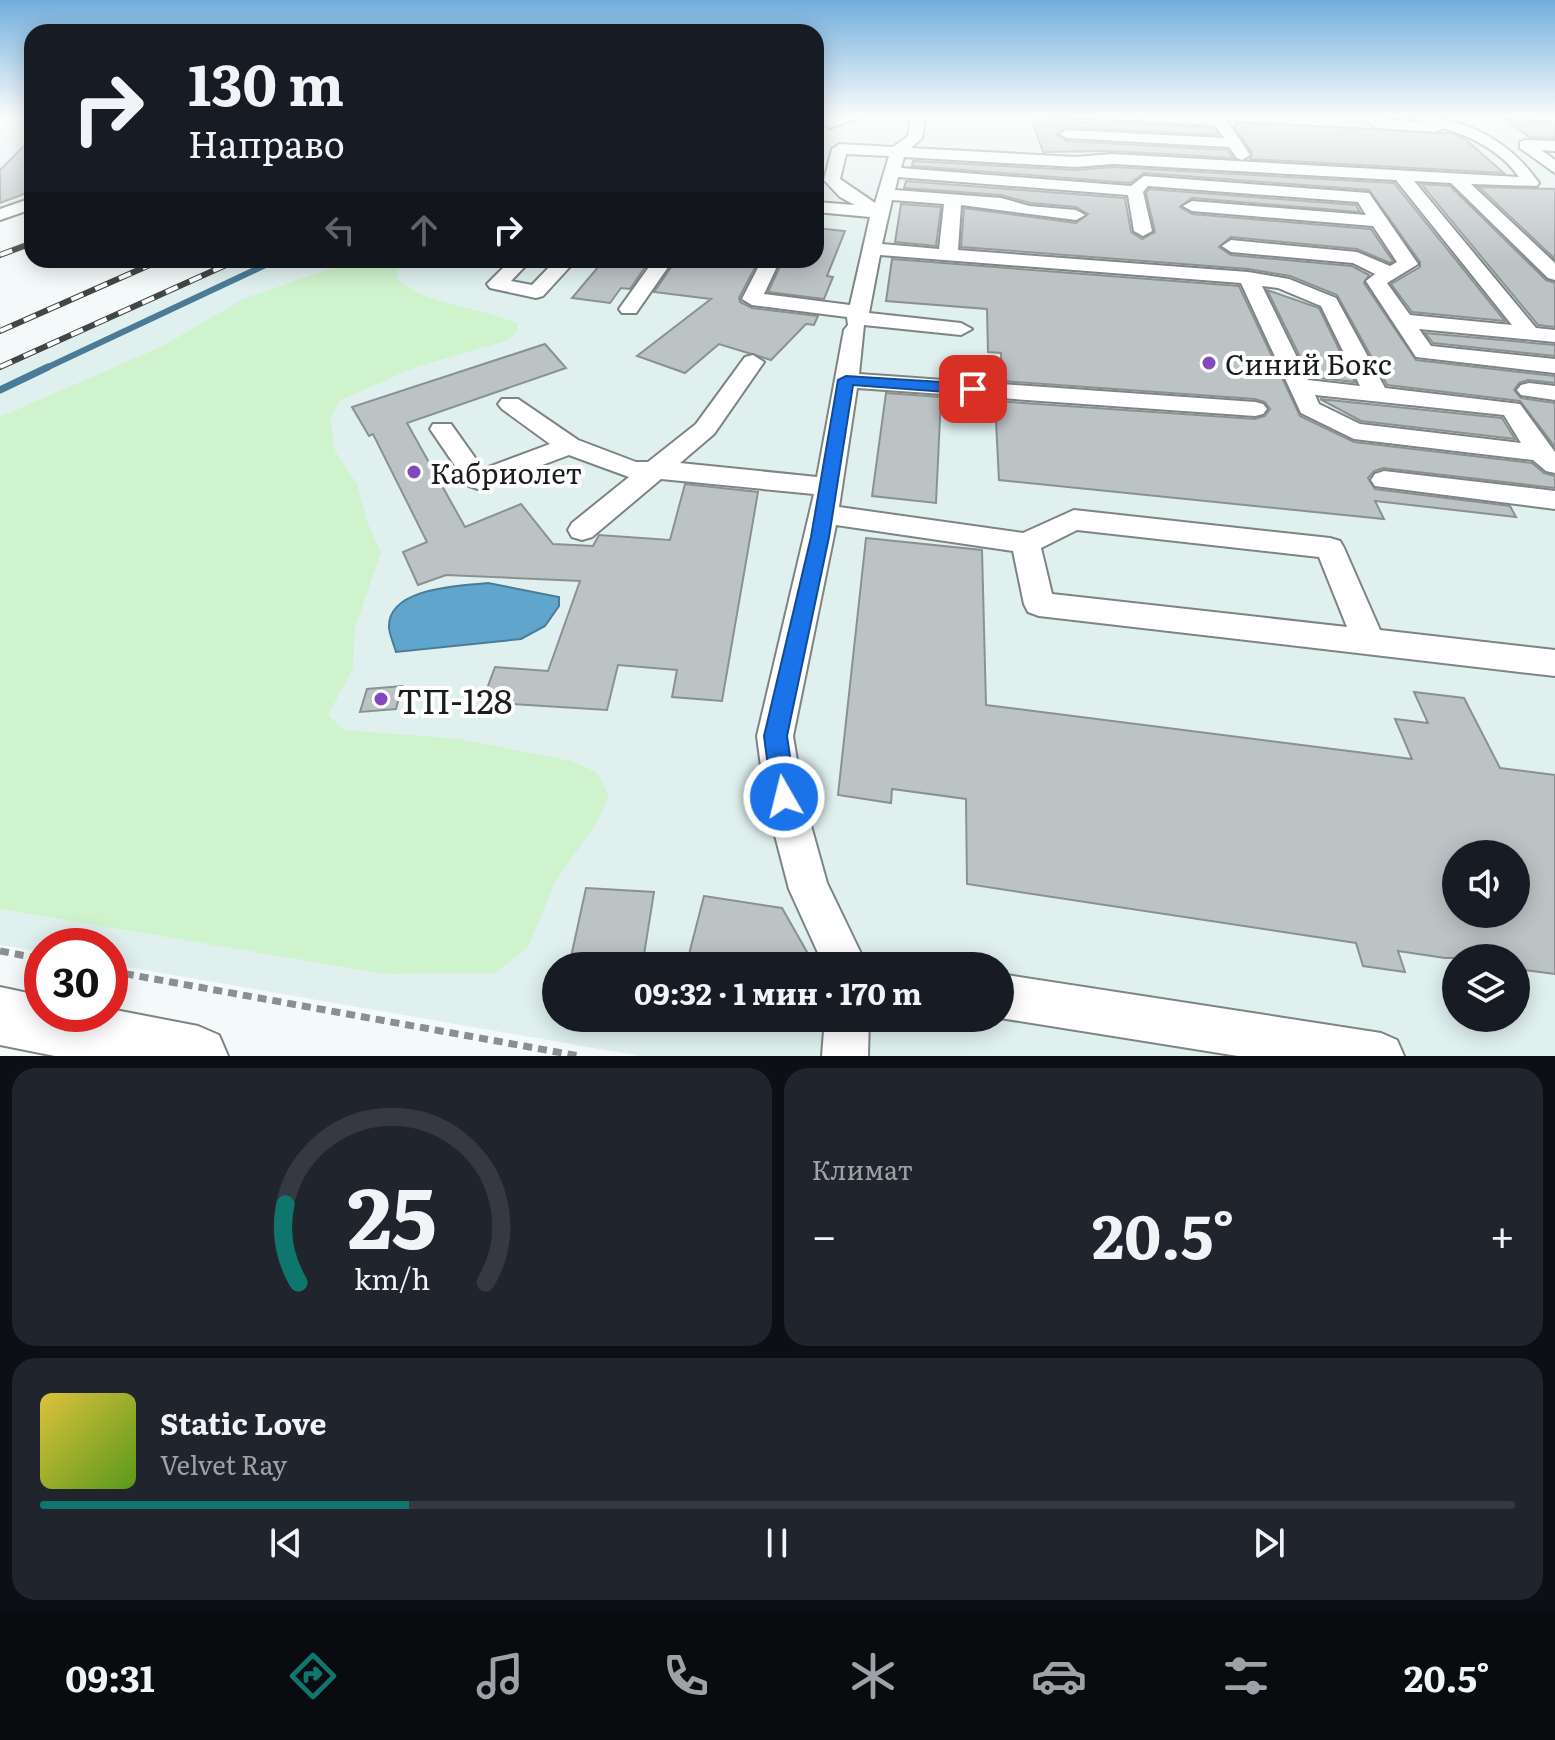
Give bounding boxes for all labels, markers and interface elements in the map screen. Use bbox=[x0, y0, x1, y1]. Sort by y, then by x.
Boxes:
text: 130 m bbox=[188, 40, 344, 123]
icon: right bbox=[56, 56, 160, 160]
text: Направо bbox=[188, 116, 345, 169]
icon: left bbox=[318, 208, 362, 252]
icon: ahead bbox=[402, 208, 446, 252]
icon: right bbox=[486, 208, 530, 252]
place label: Синий Бокс bbox=[1225, 342, 1392, 384]
marker: Синий Бокс bbox=[1200, 354, 1218, 372]
pin bbox=[939, 355, 1007, 423]
icon: arrive bbox=[951, 367, 995, 411]
place label: Кабриолет bbox=[430, 451, 582, 493]
marker: Кабриолет bbox=[405, 463, 423, 481]
place label: ТП-128 bbox=[397, 674, 512, 724]
marker: ТП-128 bbox=[372, 690, 390, 708]
position arrow bbox=[742, 755, 826, 839]
map controls bbox=[1442, 840, 1530, 1032]
button: sound bbox=[1442, 840, 1530, 928]
speed limit sign: 30 bbox=[24, 928, 128, 1032]
button: layers bbox=[1442, 944, 1530, 1032]
text: 09:32 · 1 мин · 170 m bbox=[634, 970, 922, 1014]
text: Климат bbox=[812, 1149, 913, 1188]
text: 25 bbox=[347, 1151, 437, 1275]
text: 20.5° bbox=[1092, 1188, 1235, 1277]
text: − bbox=[812, 1200, 837, 1266]
text: + bbox=[1489, 1200, 1515, 1266]
text: km/h bbox=[354, 1256, 430, 1299]
text: Static Love bbox=[160, 1400, 327, 1444]
text: Velvet Ray bbox=[160, 1444, 287, 1483]
icon: previous bbox=[264, 1521, 308, 1565]
icon: pause bbox=[755, 1521, 799, 1565]
icon: next bbox=[1247, 1521, 1291, 1565]
icon: directions bbox=[285, 1648, 341, 1704]
icon: music bbox=[472, 1648, 528, 1704]
icon: phone bbox=[658, 1648, 714, 1704]
icon: climate bbox=[845, 1648, 901, 1704]
icon: car bbox=[1031, 1648, 1087, 1704]
icon: filters bbox=[1218, 1648, 1274, 1704]
text: 09:31 bbox=[65, 1650, 155, 1703]
text: 20.5° bbox=[1404, 1650, 1490, 1703]

